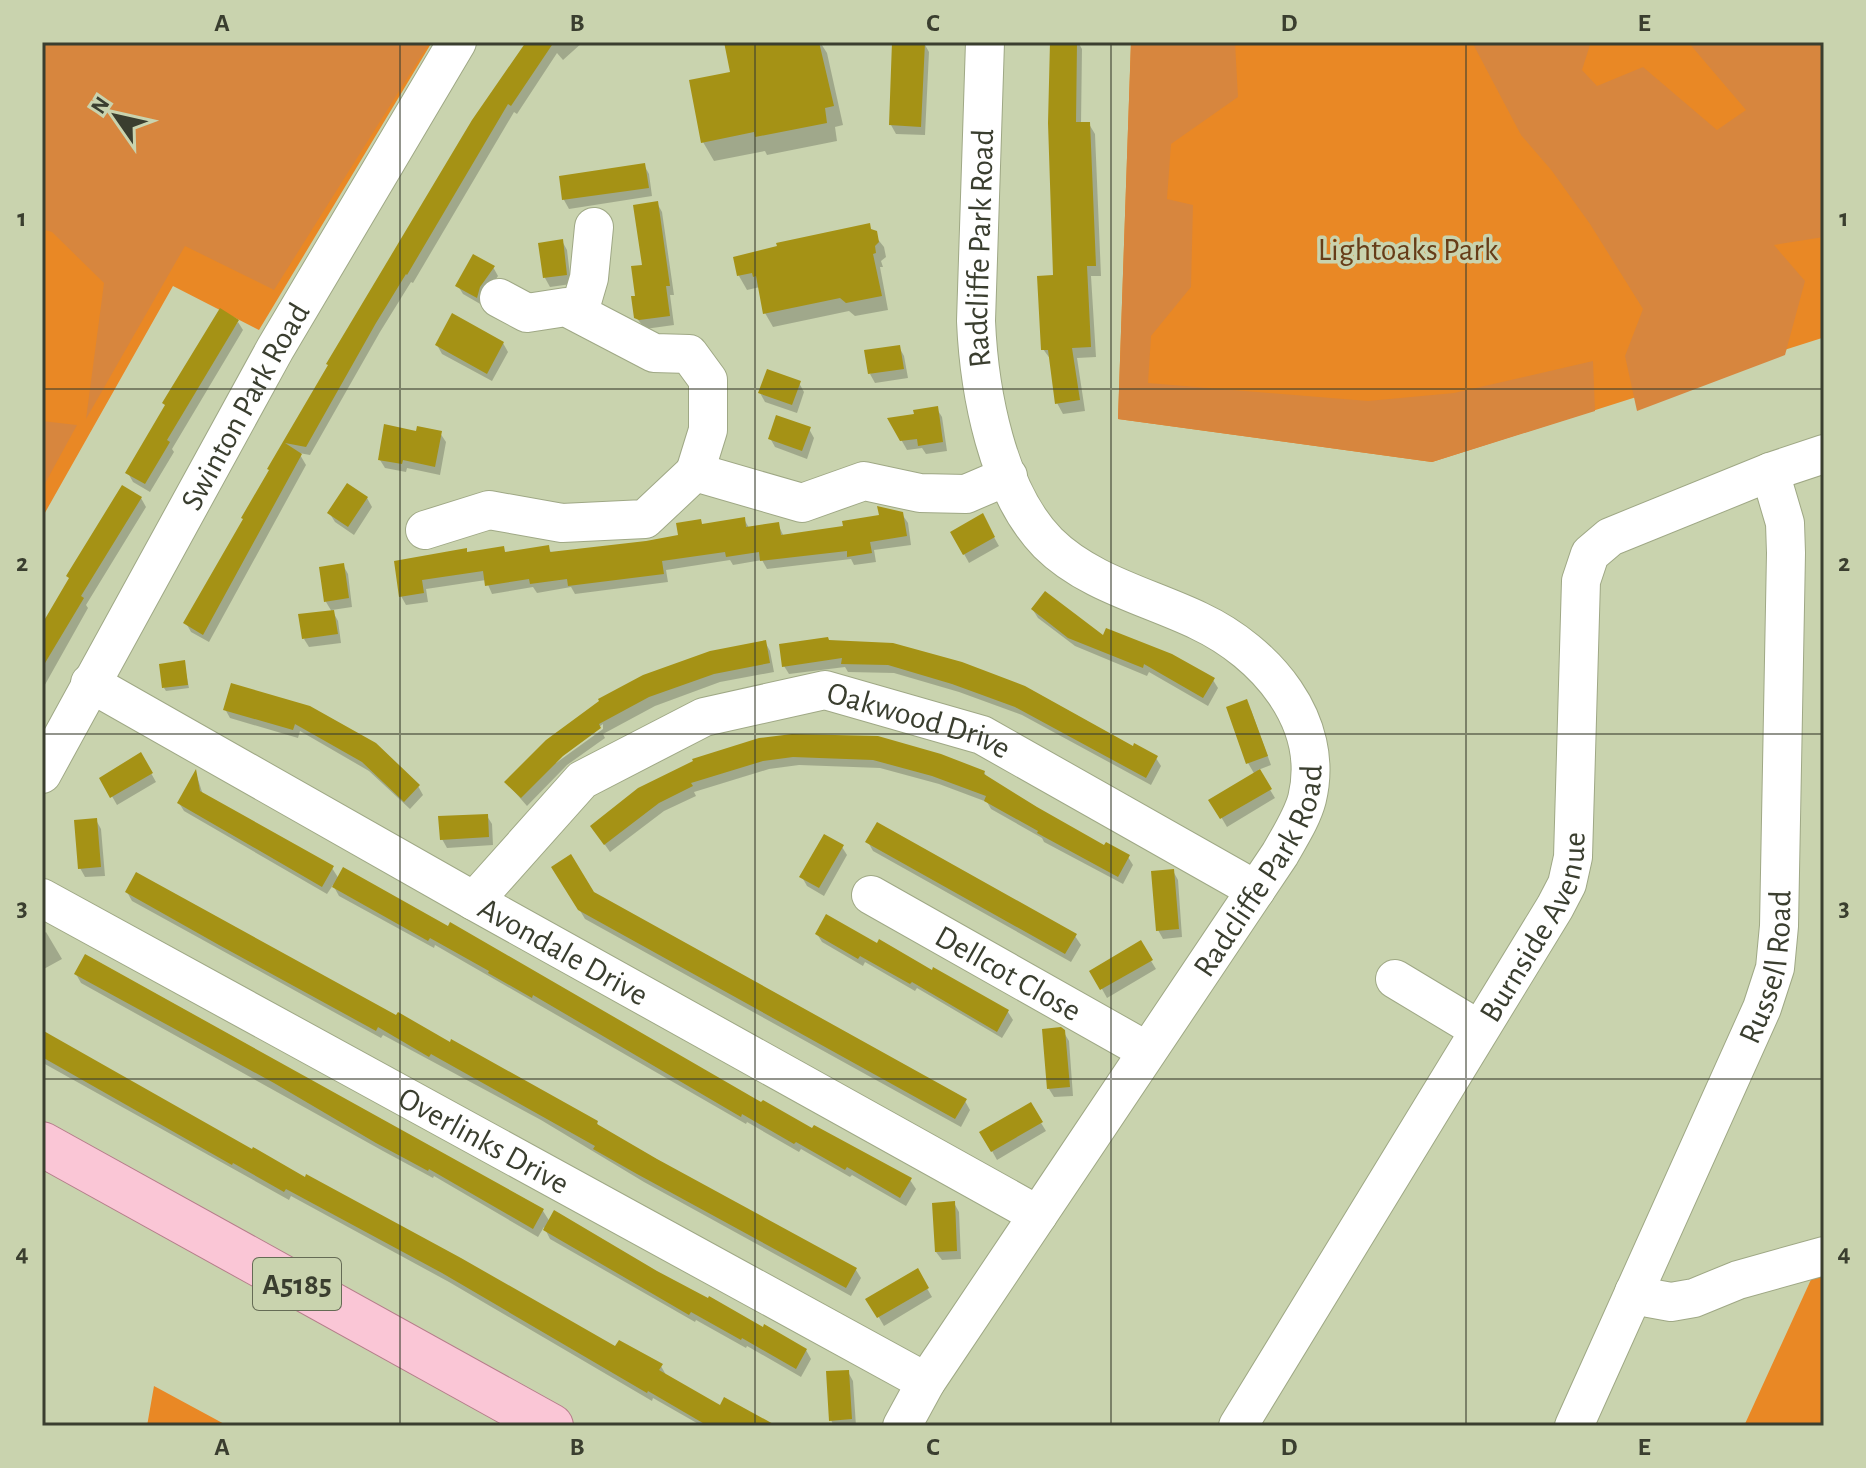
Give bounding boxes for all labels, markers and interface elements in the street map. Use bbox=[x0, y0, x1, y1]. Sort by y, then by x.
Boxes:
text: A bbox=[214, 10, 230, 36]
text: B bbox=[569, 10, 585, 36]
text: C bbox=[926, 10, 940, 36]
text: D bbox=[1280, 10, 1298, 36]
text: E bbox=[1637, 10, 1651, 36]
north arrow bbox=[76, 76, 156, 156]
text: N bbox=[87, 93, 114, 118]
street label: Radcliffe Park Road bbox=[961, 128, 999, 369]
text: 1 bbox=[17, 205, 27, 231]
text: 1 bbox=[1839, 205, 1849, 231]
park label: Lightoaks Park bbox=[1318, 234, 1499, 266]
street label: Swinton Park Road bbox=[175, 297, 316, 515]
text: 2 bbox=[16, 550, 28, 576]
text: 2 bbox=[1838, 550, 1850, 576]
street label: Oakwood Drive bbox=[823, 676, 1016, 765]
street label: Radcliffe Park Road bbox=[1188, 764, 1328, 983]
street label: Burnside Avenue bbox=[1474, 832, 1591, 1028]
street label: Russell Road bbox=[1733, 890, 1797, 1048]
street label: Avondale Drive bbox=[473, 892, 653, 1012]
text: 3 bbox=[16, 895, 28, 921]
text: 3 bbox=[1838, 895, 1850, 921]
street label: Dellcot Close bbox=[930, 920, 1086, 1027]
street label: Overlinks Drive bbox=[393, 1081, 574, 1200]
text: 4 bbox=[15, 1240, 29, 1266]
text: 4 bbox=[1837, 1240, 1851, 1266]
road number: A5185 bbox=[253, 1258, 341, 1310]
text: A bbox=[214, 1434, 230, 1460]
text: B bbox=[569, 1434, 585, 1460]
text: C bbox=[926, 1434, 940, 1460]
text: D bbox=[1280, 1434, 1298, 1460]
text: E bbox=[1637, 1434, 1651, 1460]

